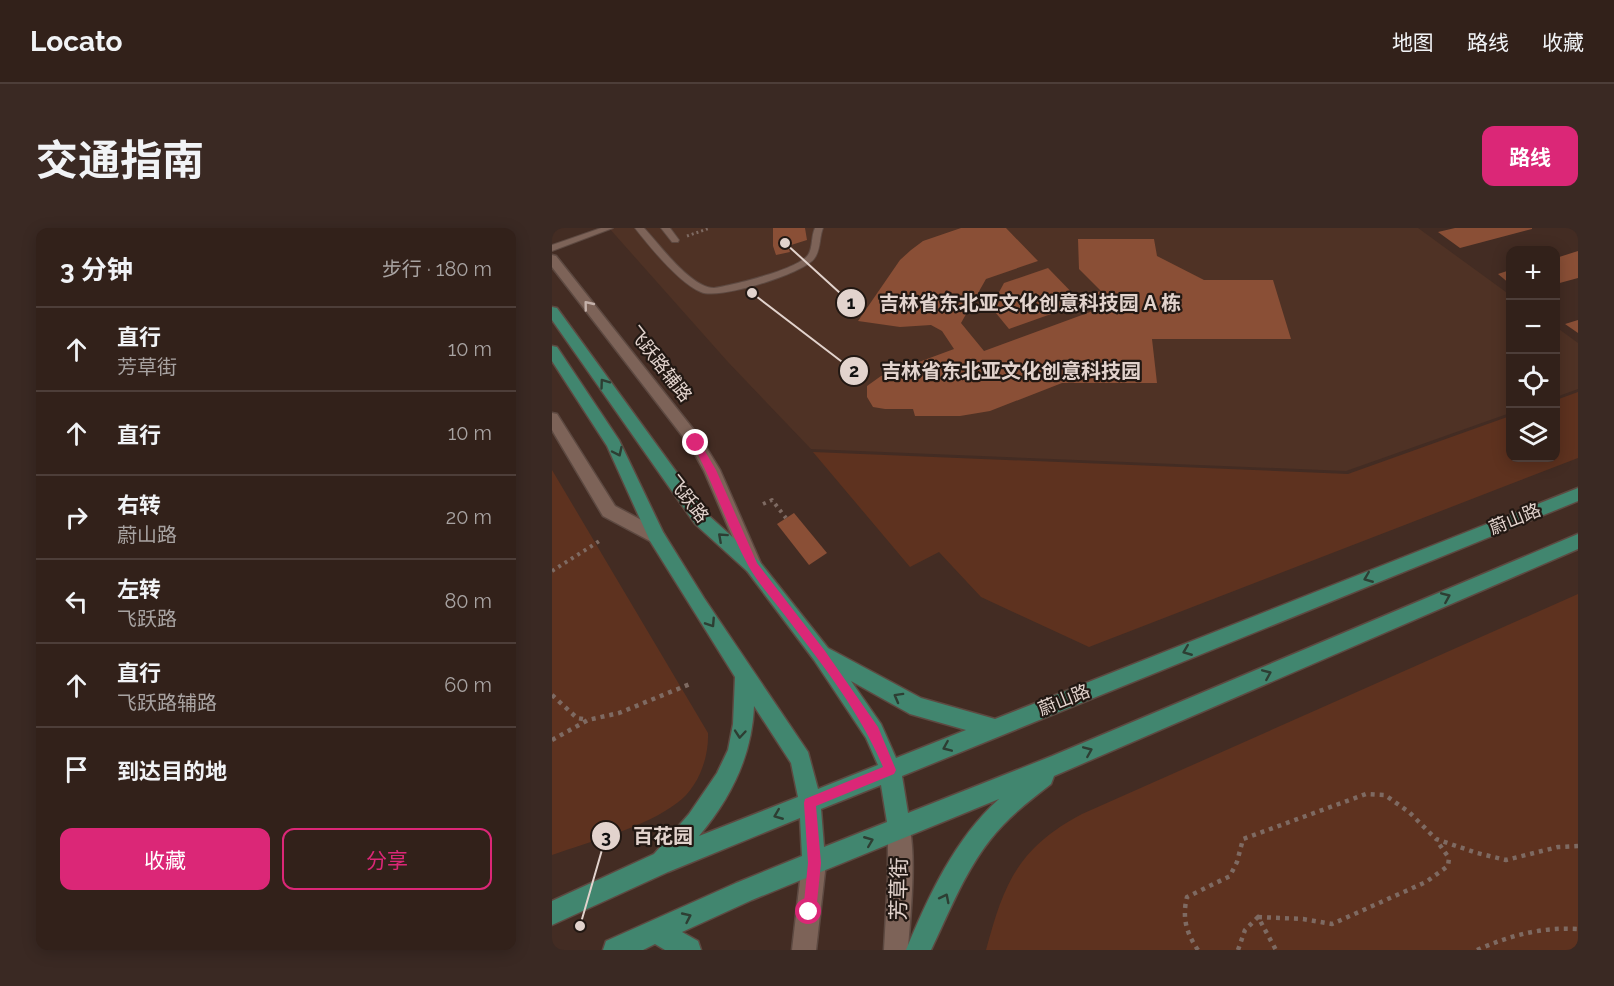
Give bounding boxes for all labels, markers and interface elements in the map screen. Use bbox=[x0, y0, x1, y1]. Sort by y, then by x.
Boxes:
text: Locato bbox=[30, 25, 122, 58]
text: 地图 bbox=[1392, 30, 1434, 55]
text: 路线 bbox=[1467, 30, 1509, 55]
text: 收藏 bbox=[1542, 30, 1584, 55]
button: 路线 bbox=[1482, 126, 1578, 186]
text: 交通指南 bbox=[36, 136, 204, 185]
map controls bbox=[1506, 246, 1560, 462]
button: + bbox=[1506, 246, 1560, 300]
text: 3 分钟 bbox=[60, 255, 133, 285]
text: 步行 · 180 m bbox=[382, 257, 492, 281]
callout: 吉林省东北亚文化创意科技园 A 栋 bbox=[836, 284, 1193, 322]
text: 吉林省东北亚文化创意科技园 A 栋 bbox=[879, 291, 1181, 315]
text: 1 bbox=[847, 292, 856, 313]
button: − bbox=[1506, 300, 1560, 354]
one-way arrow bbox=[585, 301, 596, 312]
street label: 飞跃路辅路 bbox=[624, 322, 696, 406]
text: 直行 bbox=[117, 324, 161, 350]
icon: ahead bbox=[60, 333, 93, 366]
text: 10 m bbox=[448, 337, 492, 361]
callout: 吉林省东北亚文化创意科技园 bbox=[839, 352, 1153, 390]
button: locate bbox=[1506, 354, 1560, 408]
text: 芳草街 bbox=[117, 355, 177, 379]
text: 吉林省东北亚文化创意科技园 bbox=[881, 359, 1141, 383]
text: 2 bbox=[849, 360, 859, 381]
one-way arrow bbox=[600, 378, 611, 389]
button: layers bbox=[1506, 408, 1560, 462]
icon: ahead bbox=[60, 417, 93, 450]
text: 10 m bbox=[448, 421, 492, 445]
text: 直行 bbox=[117, 422, 161, 448]
route end bbox=[682, 429, 708, 455]
one-way arrow bbox=[611, 446, 623, 457]
street label: 飞跃路 bbox=[663, 471, 713, 526]
text: 右转 bbox=[117, 492, 161, 518]
street label: 蔚山路 bbox=[1486, 499, 1544, 538]
icon: right bbox=[60, 501, 93, 534]
text: 20 m bbox=[446, 505, 492, 529]
text: 蔚山路 bbox=[117, 523, 177, 547]
one-way arrow bbox=[718, 533, 729, 544]
one-way arrow bbox=[1363, 571, 1374, 583]
text: 左转 bbox=[117, 576, 161, 602]
icon: left bbox=[60, 585, 93, 618]
text: 80 m bbox=[444, 589, 492, 613]
one-way arrow bbox=[1440, 592, 1451, 604]
text: 飞跃路 bbox=[117, 607, 177, 631]
one-way arrow bbox=[703, 617, 714, 628]
one-way arrow bbox=[1182, 644, 1193, 656]
text: 直行 bbox=[117, 660, 161, 686]
icon: ahead bbox=[60, 669, 93, 702]
one-way arrow bbox=[1261, 669, 1272, 681]
text: 60 m bbox=[444, 673, 492, 697]
street label: 蔚山路 bbox=[1035, 680, 1093, 719]
text: 飞跃路辅路 bbox=[117, 691, 217, 715]
one-way arrow bbox=[894, 693, 904, 704]
one-way arrow bbox=[734, 730, 747, 739]
one-way arrow bbox=[943, 740, 954, 752]
one-way arrow bbox=[1082, 746, 1093, 758]
icon: arrive bbox=[60, 753, 93, 786]
text: 到达目的地 bbox=[117, 758, 227, 784]
one-way arrow bbox=[773, 808, 783, 821]
callout: 百花园 bbox=[591, 817, 705, 855]
text: 百花园 bbox=[633, 824, 693, 848]
text: 3 bbox=[601, 826, 611, 847]
button: 收藏 bbox=[60, 828, 270, 890]
button: 分享 bbox=[282, 828, 492, 890]
one-way arrow bbox=[862, 836, 873, 848]
street label: 芳草街 bbox=[885, 857, 912, 921]
one-way arrow bbox=[937, 893, 949, 904]
route start bbox=[795, 898, 821, 924]
one-way arrow bbox=[681, 912, 692, 924]

